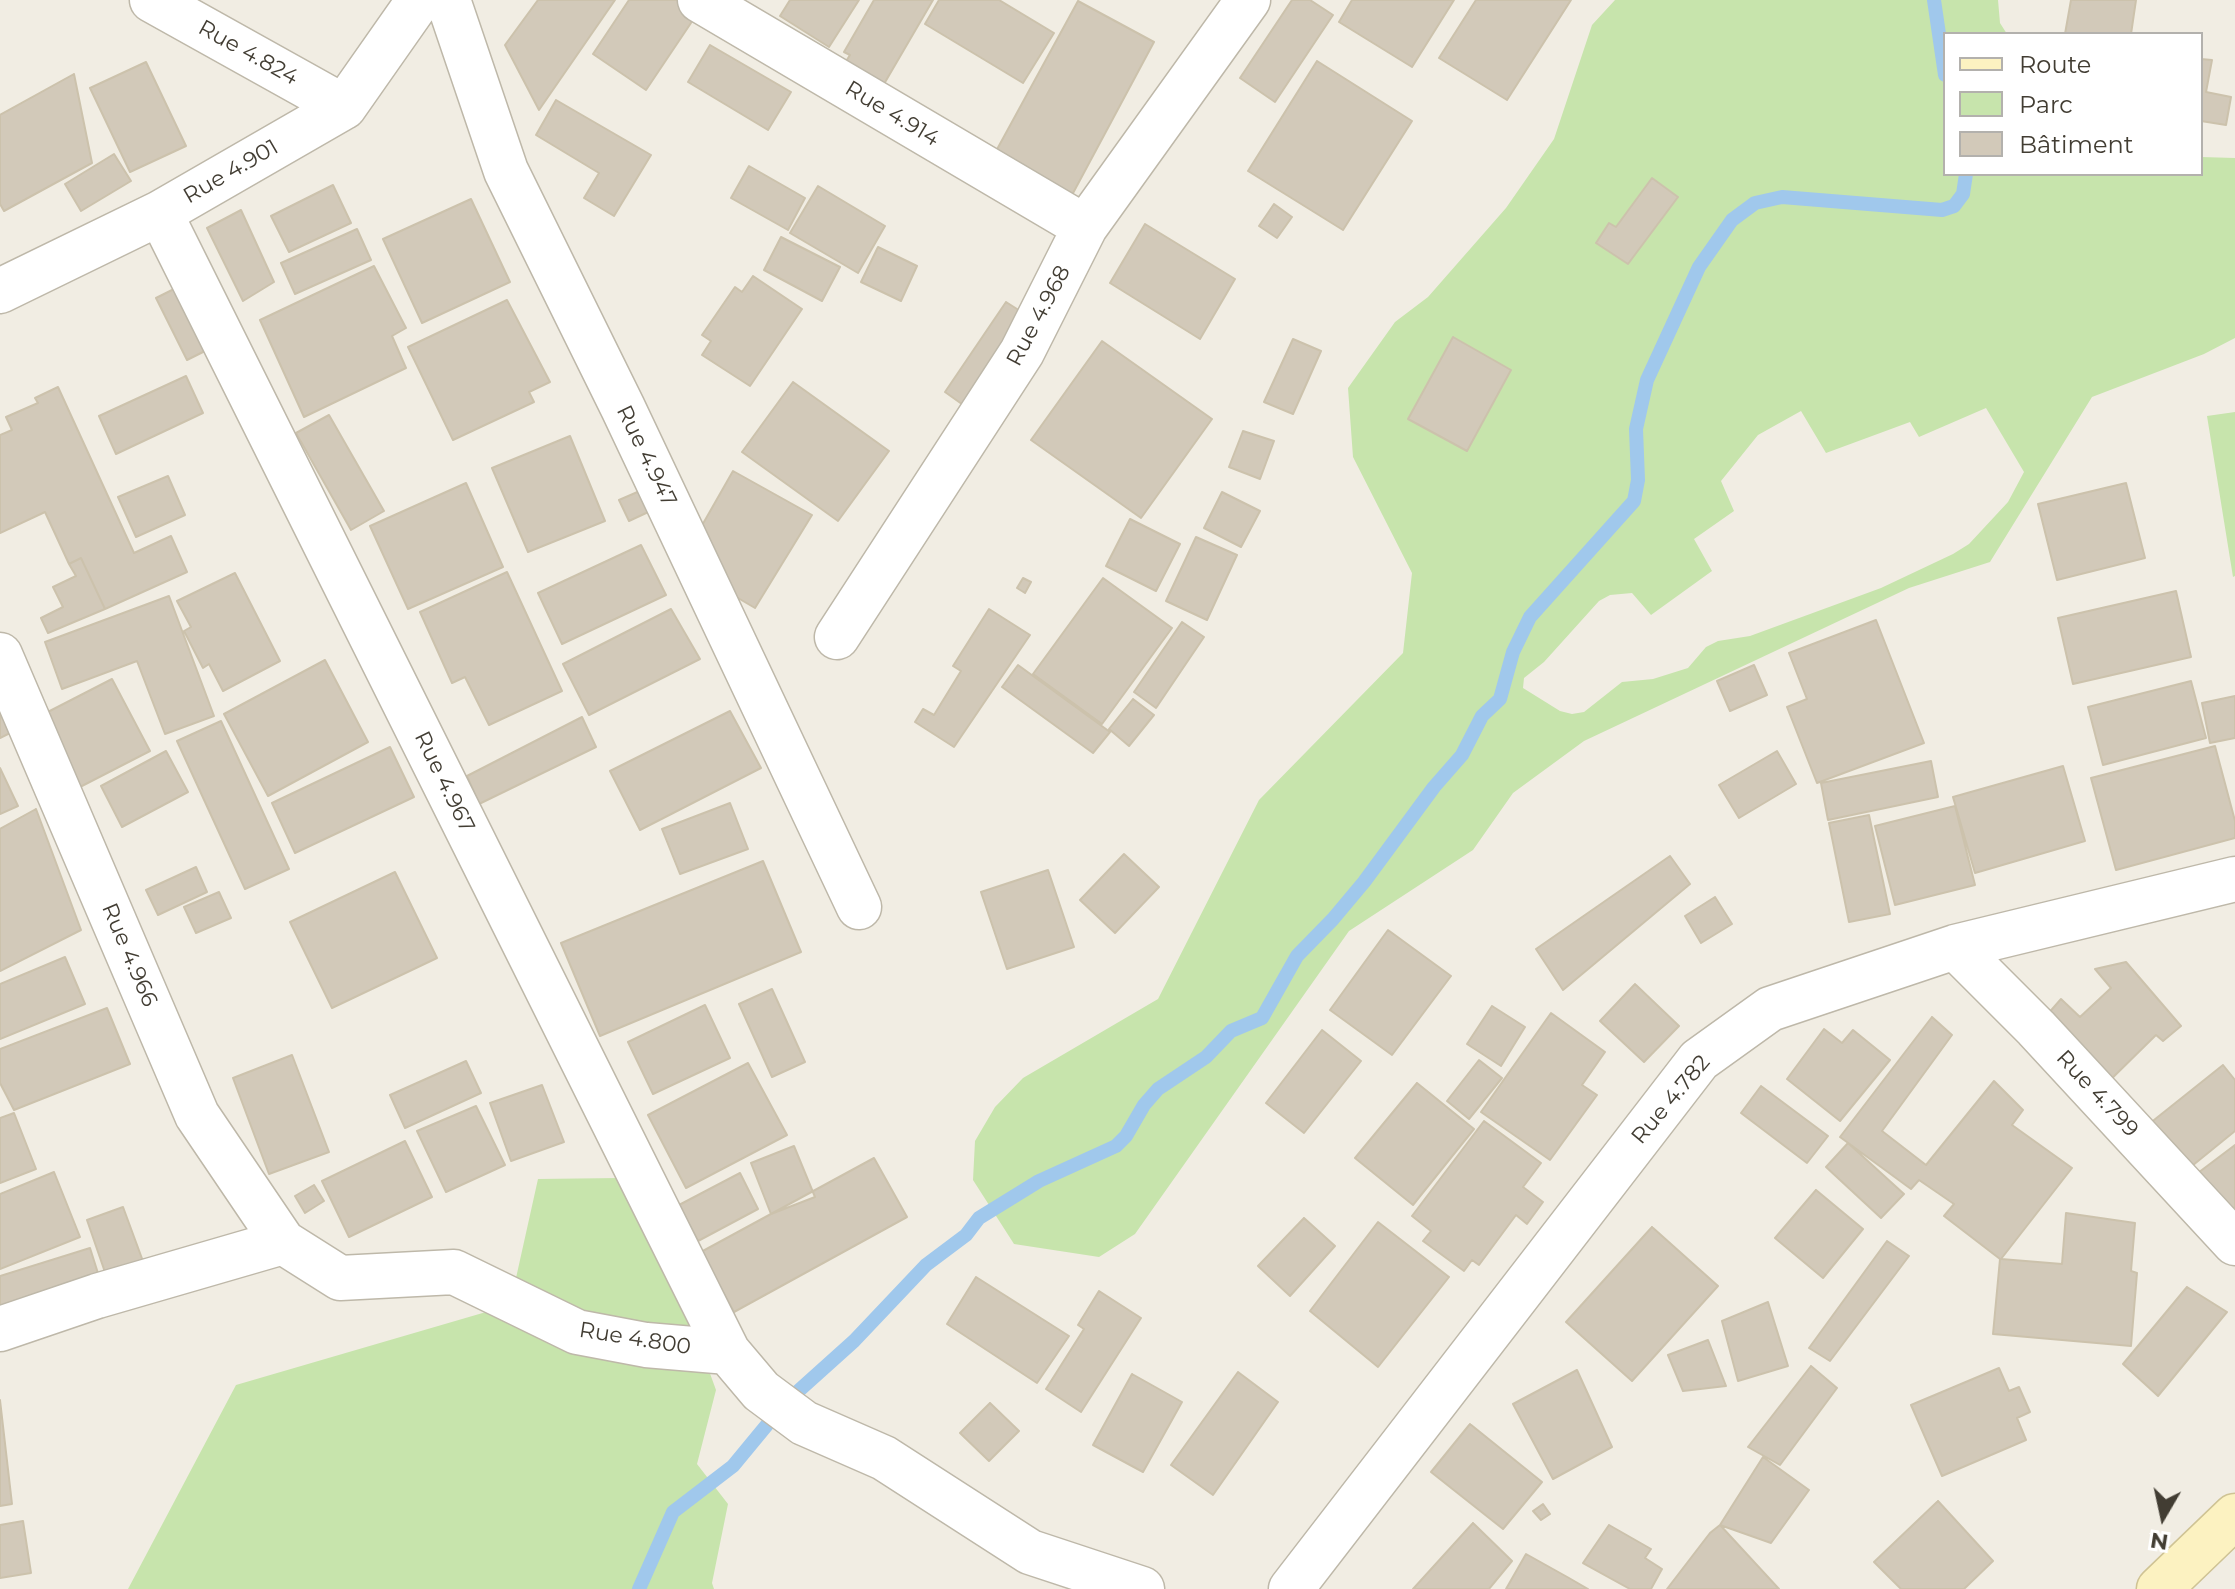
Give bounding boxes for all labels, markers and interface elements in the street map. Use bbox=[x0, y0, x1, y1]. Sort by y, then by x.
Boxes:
street label: Rue 4.824 bbox=[193, 15, 303, 91]
legend bbox=[1943, 32, 2203, 176]
text: Route bbox=[2019, 50, 2091, 79]
street label: Rue 4.914 bbox=[840, 76, 944, 152]
text: Parc bbox=[2019, 90, 2073, 119]
text: Bâtiment bbox=[2019, 130, 2133, 159]
street label: Rue 4.901 bbox=[179, 134, 283, 210]
street label: Rue 4.968 bbox=[1001, 261, 1077, 371]
street label: Rue 4.947 bbox=[610, 401, 682, 511]
street label: Rue 4.967 bbox=[408, 727, 480, 837]
street label: Rue 4.966 bbox=[95, 899, 163, 1011]
street label: Rue 4.799 bbox=[2050, 1045, 2144, 1143]
street label: Rue 4.782 bbox=[1626, 1050, 1716, 1150]
street label: Rue 4.800 bbox=[577, 1317, 693, 1361]
north arrow bbox=[2123, 1477, 2203, 1557]
text: N bbox=[2148, 1526, 2170, 1556]

